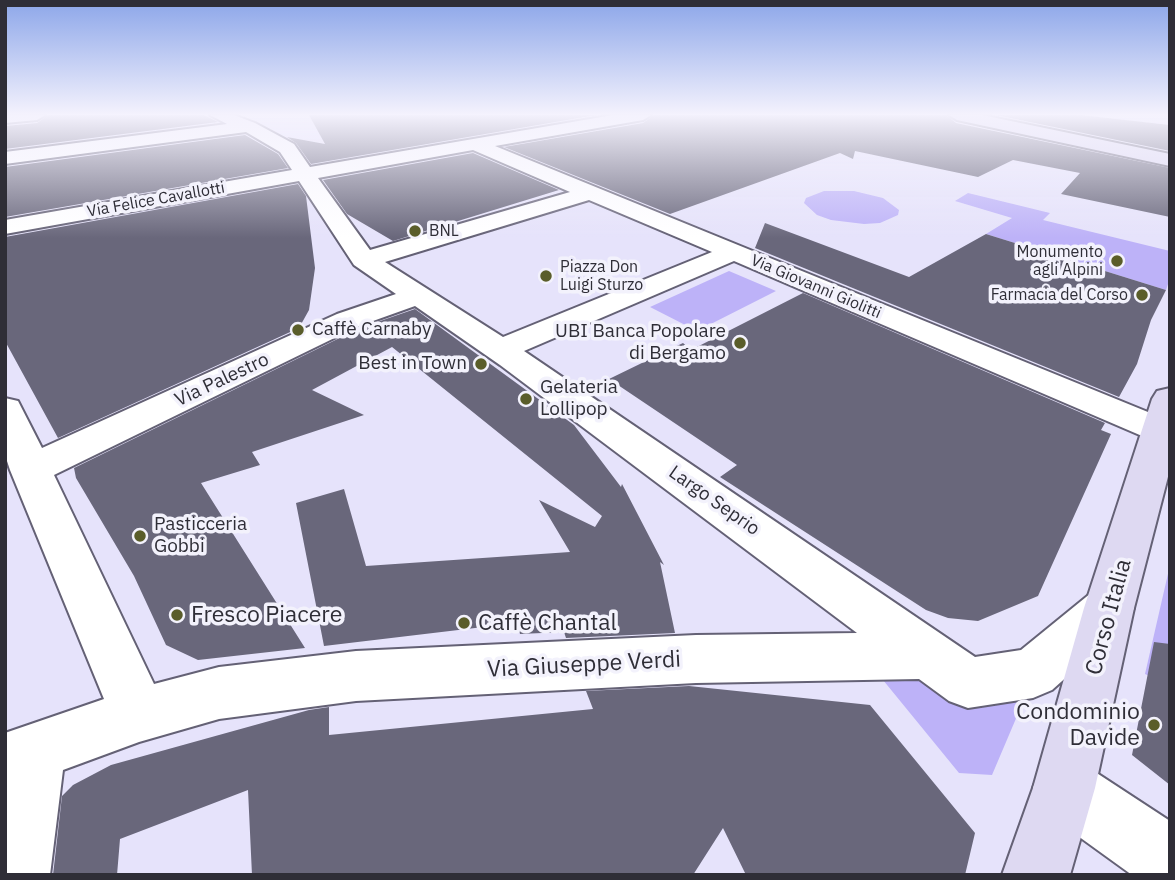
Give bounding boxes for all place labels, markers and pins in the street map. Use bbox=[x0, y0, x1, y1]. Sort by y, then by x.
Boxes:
place label: BNL bbox=[429, 221, 459, 241]
marker: BNL bbox=[407, 223, 423, 239]
place label: Monumento agli Alpini bbox=[1017, 242, 1103, 280]
marker: Monumento agli Alpini bbox=[1109, 253, 1125, 269]
place label: Piazza Don Luigi Sturzo bbox=[560, 257, 643, 295]
marker: Piazza Don Luigi Sturzo bbox=[538, 268, 554, 284]
place label: Farmacia del Corso bbox=[991, 285, 1128, 305]
marker: Farmacia del Corso bbox=[1134, 287, 1150, 303]
place label: Caffè Carnaby bbox=[312, 319, 431, 341]
place label: UBI Banca Popolare di Bergamo bbox=[555, 321, 726, 365]
marker: Caffè Carnaby bbox=[290, 322, 306, 338]
marker: UBI Banca Popolare di Bergamo bbox=[732, 335, 748, 351]
place label: Best in Town bbox=[358, 353, 467, 375]
marker: Best in Town bbox=[473, 356, 489, 372]
place label: Gelateria Lollipop bbox=[540, 377, 618, 421]
marker: Gelateria Lollipop bbox=[518, 391, 534, 407]
place label: Pasticceria Gobbi bbox=[154, 514, 247, 558]
marker: Pasticceria Gobbi bbox=[132, 528, 148, 544]
place label: Fresco Piacere bbox=[191, 601, 342, 629]
marker: Fresco Piacere bbox=[169, 607, 185, 623]
place label: Caffè Chantal bbox=[478, 609, 617, 637]
marker: Caffè Chantal bbox=[456, 615, 472, 631]
place label: Condominio Davide bbox=[1016, 698, 1140, 752]
marker: Condominio Davide bbox=[1146, 717, 1162, 733]

